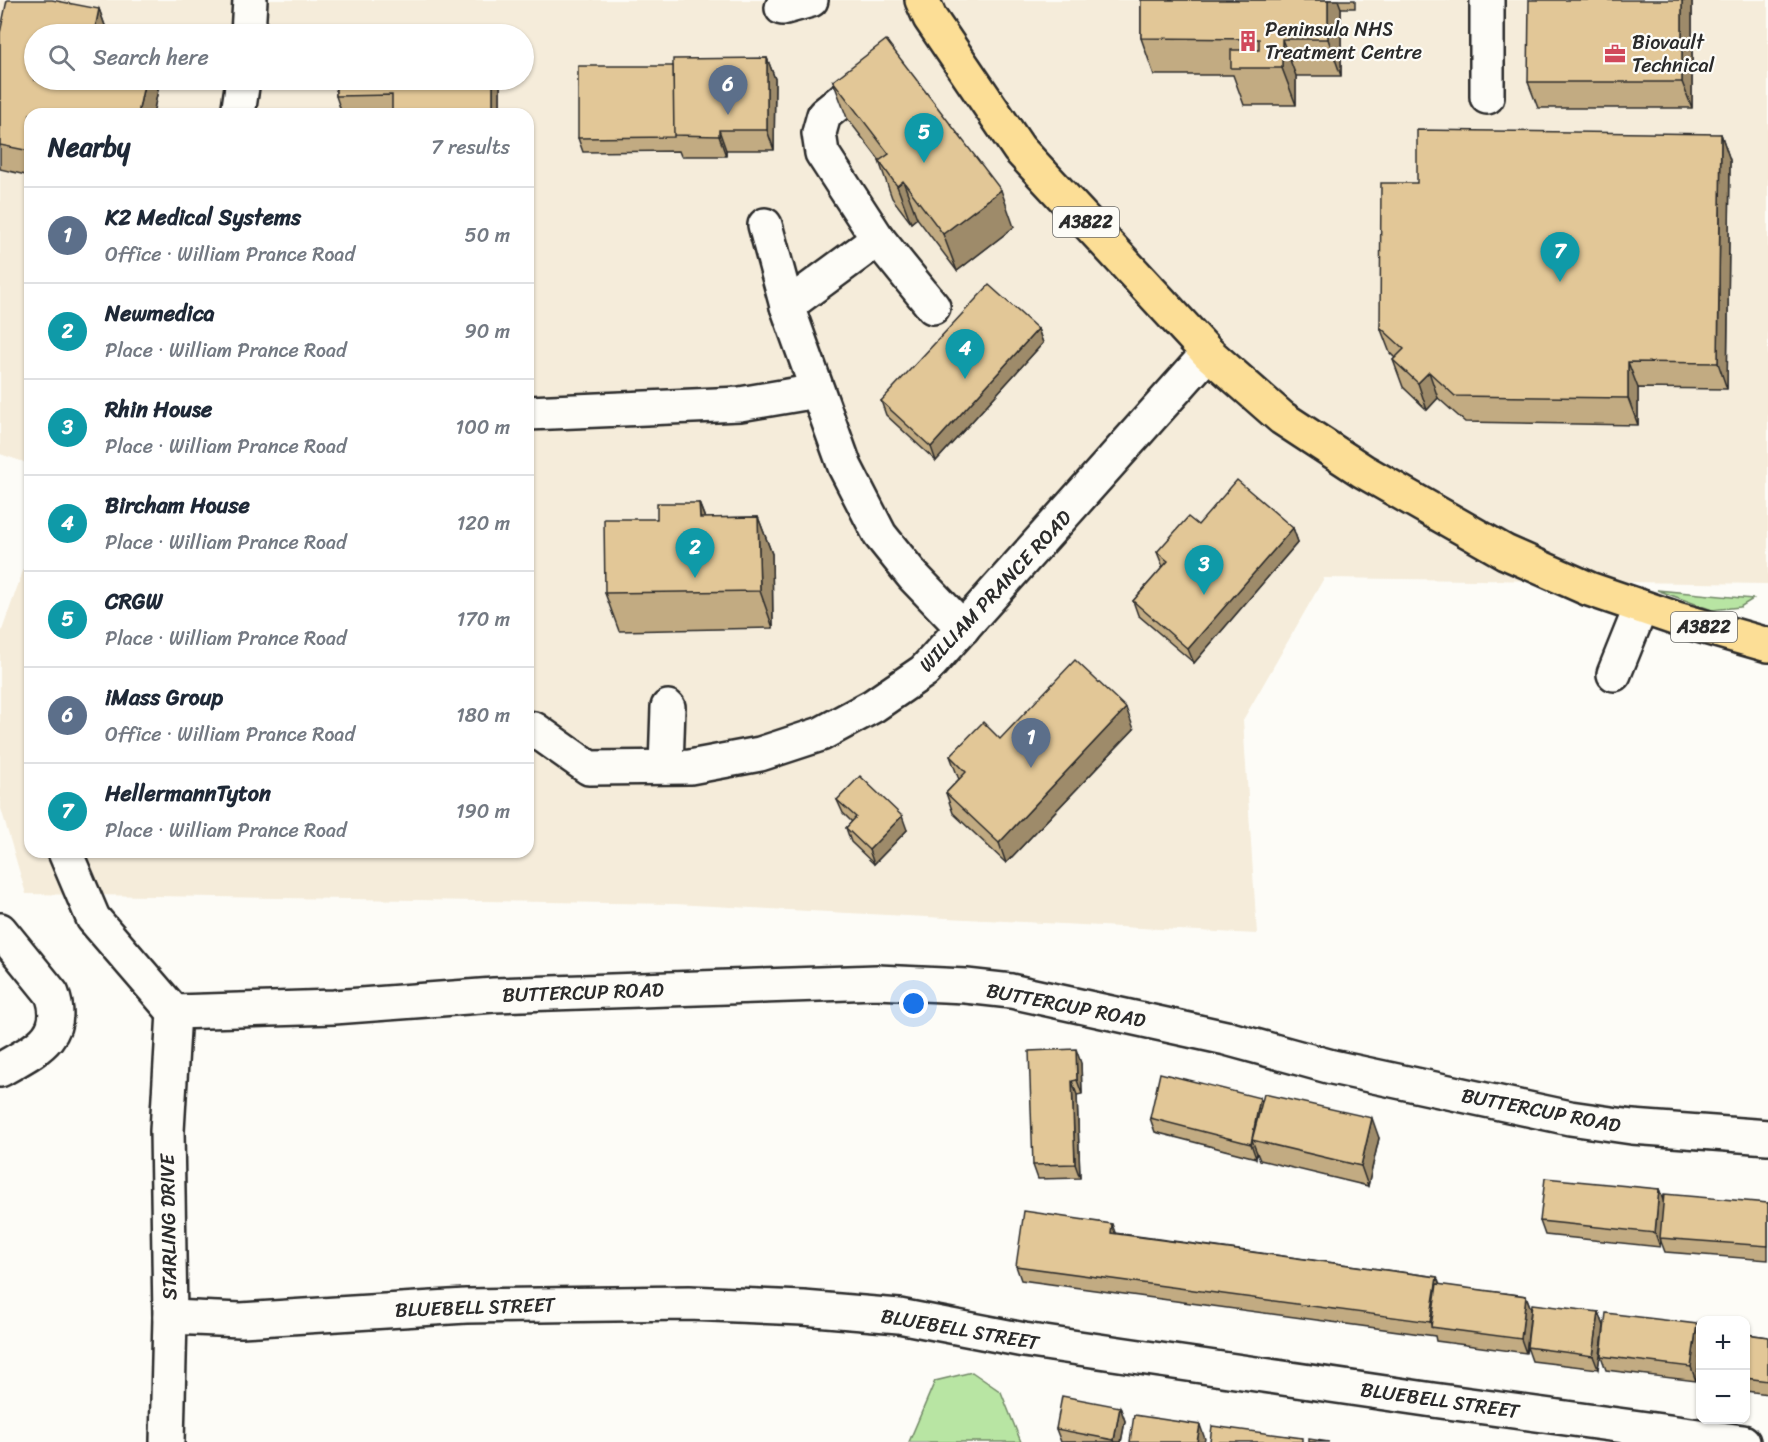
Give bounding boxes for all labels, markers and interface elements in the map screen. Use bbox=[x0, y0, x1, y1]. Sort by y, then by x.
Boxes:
place label: Peninsula NHS Treatment Centre bbox=[1265, 12, 1422, 70]
search box bbox=[24, 24, 534, 90]
place label: Biovault Technical bbox=[1632, 25, 1715, 83]
building icon: Peninsula NHS Treatment Centre bbox=[1236, 29, 1260, 53]
text: Search here bbox=[93, 38, 209, 77]
icon: search bbox=[45, 41, 78, 74]
office icon: Biovault Technical bbox=[1603, 42, 1627, 66]
pin: 6 bbox=[708, 66, 748, 115]
pin: 5 bbox=[904, 114, 944, 163]
text: Nearby bbox=[48, 124, 130, 170]
text: 7 results bbox=[431, 130, 510, 165]
text: K2 Medical Systems bbox=[105, 198, 301, 237]
road number: A3822 bbox=[1053, 207, 1119, 237]
text: 1 bbox=[63, 218, 72, 253]
text: 50 m bbox=[465, 218, 510, 253]
pin: 7 bbox=[1540, 232, 1580, 282]
text: Office · William Prance Road bbox=[105, 237, 355, 272]
text: Newmedica bbox=[105, 294, 215, 333]
text: 2 bbox=[62, 314, 73, 349]
text: 90 m bbox=[465, 314, 510, 349]
pin: 4 bbox=[946, 330, 984, 379]
text: Place · William Prance Road bbox=[105, 333, 347, 368]
text: Rhin House bbox=[105, 390, 212, 429]
text: 3 bbox=[62, 410, 73, 445]
text: 100 m bbox=[456, 410, 510, 445]
text: Place · William Prance Road bbox=[105, 429, 347, 464]
text: Bircham House bbox=[105, 486, 250, 525]
street label: WILLIAM PRANCE ROAD bbox=[910, 502, 1080, 681]
text: 4 bbox=[61, 506, 74, 541]
text: 120 m bbox=[457, 506, 510, 541]
text: Place · William Prance Road bbox=[105, 525, 347, 560]
pin: 2 bbox=[676, 528, 714, 578]
pin: 3 bbox=[1184, 546, 1224, 595]
text: CRGW bbox=[105, 582, 163, 621]
text: 5 bbox=[61, 602, 74, 637]
text: 170 m bbox=[457, 602, 510, 637]
road number: A3822 bbox=[1671, 612, 1737, 642]
text: Place · William Prance Road bbox=[105, 621, 347, 656]
text: iMass Group bbox=[105, 678, 223, 717]
text: 6 bbox=[62, 698, 73, 733]
text: 180 m bbox=[456, 698, 510, 733]
text: Office · William Prance Road bbox=[105, 717, 355, 752]
pin: 1 bbox=[1012, 718, 1050, 768]
text: HellermannTyton bbox=[105, 774, 271, 813]
text: 7 bbox=[62, 794, 73, 829]
text: 190 m bbox=[456, 794, 510, 829]
text: Place · William Prance Road bbox=[105, 813, 347, 848]
street label: BUTTERCUP ROAD bbox=[502, 972, 664, 1013]
street label: BUTTERCUP ROAD bbox=[983, 973, 1149, 1038]
your location bbox=[899, 989, 928, 1018]
street label: BUTTERCUP ROAD bbox=[1458, 1078, 1624, 1143]
street label: STARLING DRIVE bbox=[150, 1152, 187, 1300]
street label: BLUEBELL STREET bbox=[395, 1287, 557, 1328]
street label: BLUEBELL STREET bbox=[878, 1298, 1043, 1361]
map controls bbox=[1696, 1316, 1750, 1424]
button: + bbox=[1696, 1316, 1750, 1370]
button: − bbox=[1696, 1370, 1750, 1424]
street label: BLUEBELL STREET bbox=[1358, 1372, 1523, 1429]

